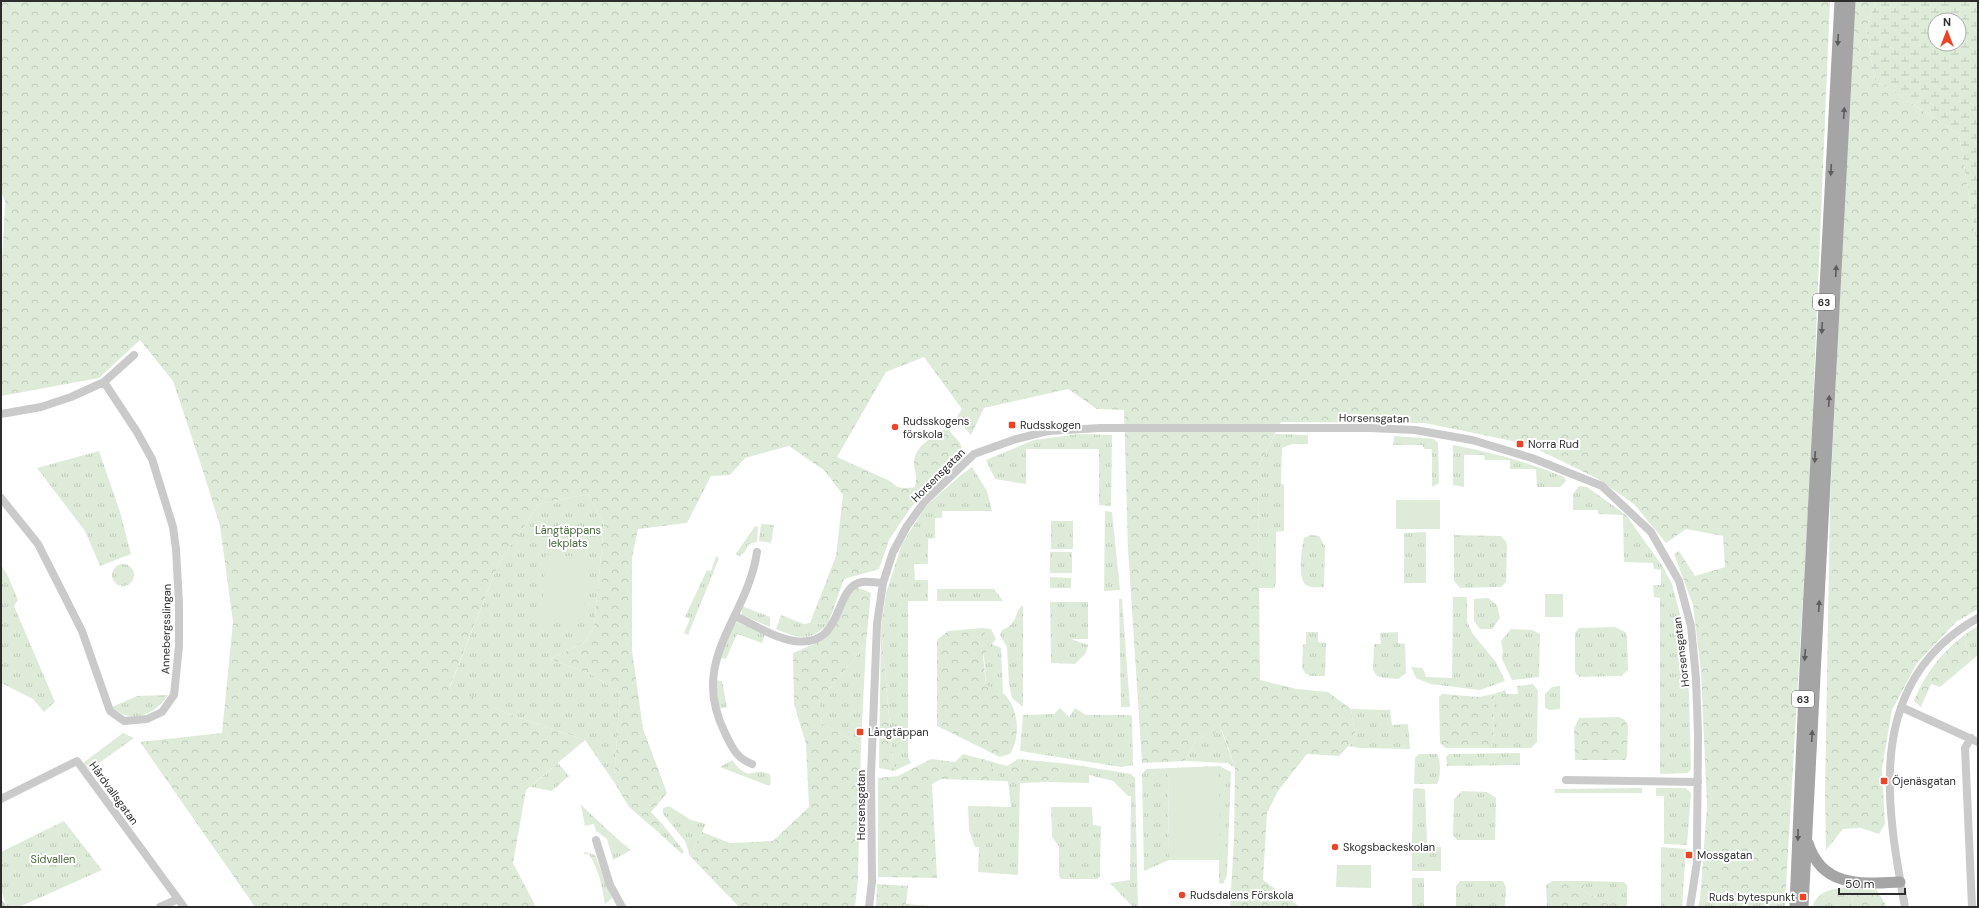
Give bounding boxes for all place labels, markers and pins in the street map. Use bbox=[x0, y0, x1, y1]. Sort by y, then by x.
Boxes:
place label: Rudsskogens förskola bbox=[903, 414, 969, 441]
place label: Rudsskogen bbox=[1020, 418, 1081, 432]
marker: Rudsskogen bbox=[1007, 420, 1017, 430]
marker: Rudsskogens förskola bbox=[890, 422, 900, 432]
place label: Norra Rud bbox=[1528, 437, 1579, 451]
marker: Norra Rud bbox=[1515, 439, 1525, 449]
place label: Långtäppan bbox=[868, 725, 929, 739]
marker: Långtäppan bbox=[855, 727, 865, 737]
place label: Öjenäsgatan bbox=[1892, 774, 1956, 788]
marker: Öjenäsgatan bbox=[1879, 776, 1889, 786]
place label: Skogsbackeskolan bbox=[1343, 840, 1435, 854]
marker: Skogsbackeskolan bbox=[1330, 842, 1340, 852]
place label: Mossgatan bbox=[1697, 848, 1752, 862]
marker: Mossgatan bbox=[1684, 850, 1694, 860]
place label: Rudsdalens Förskola bbox=[1190, 888, 1293, 902]
marker: Rudsdalens Förskola bbox=[1177, 890, 1187, 900]
place label: Ruds bytespunkt bbox=[1709, 890, 1795, 904]
marker: Ruds bytespunkt bbox=[1798, 892, 1808, 902]

